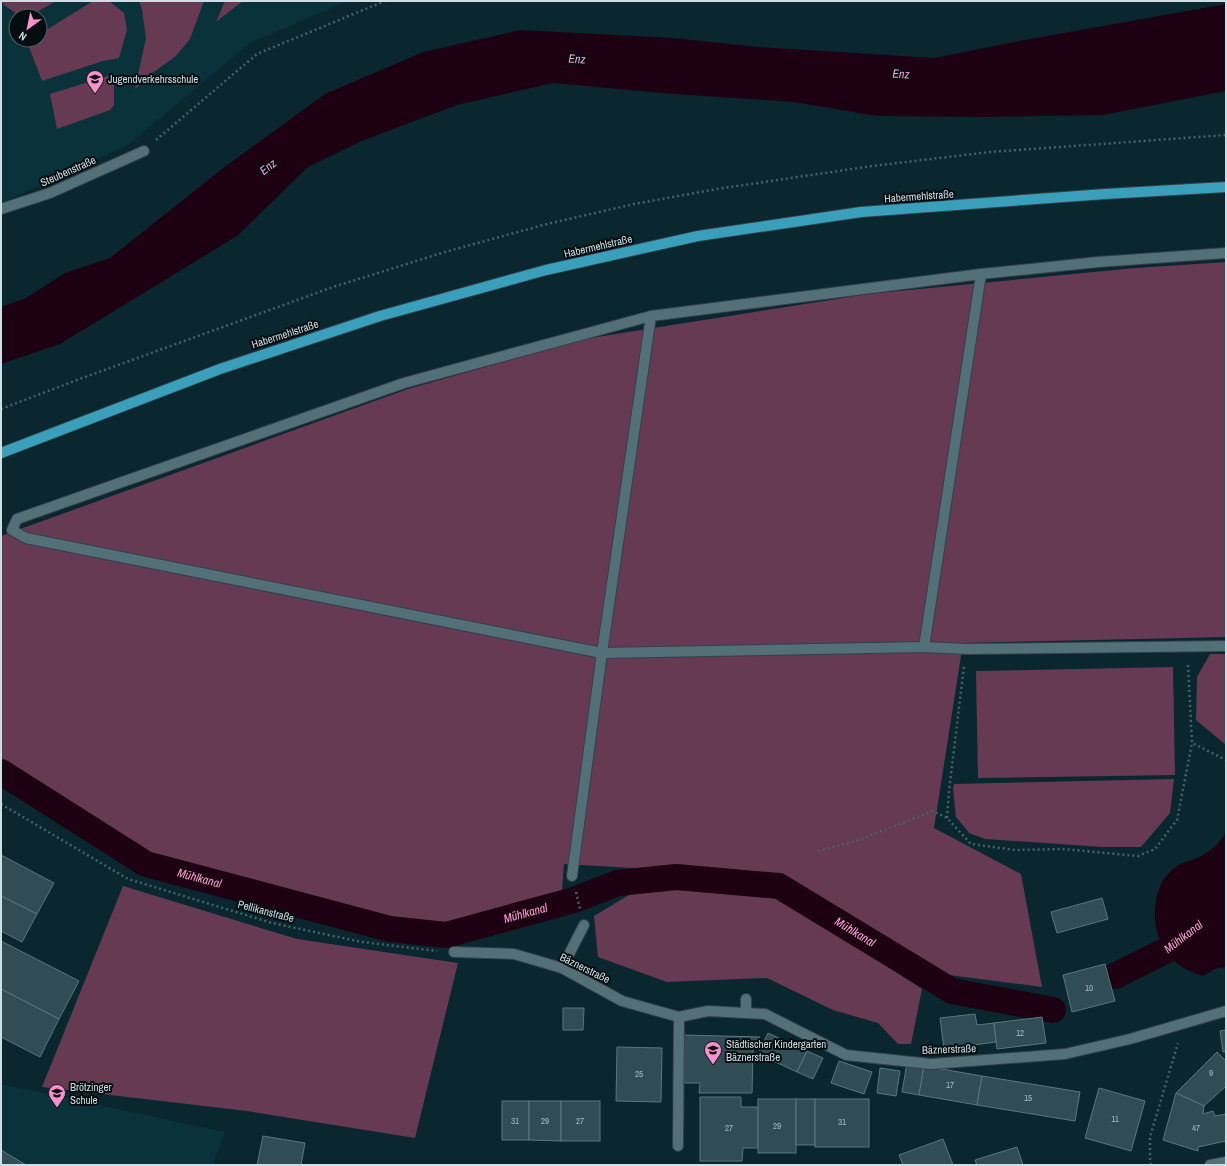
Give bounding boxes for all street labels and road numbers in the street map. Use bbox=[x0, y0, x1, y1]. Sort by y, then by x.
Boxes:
street label: Steubenstraße bbox=[38, 153, 98, 189]
street label: Habermehlstraße bbox=[884, 187, 954, 205]
street label: Habermehlstraße bbox=[562, 231, 634, 261]
street label: Habermehlstraße bbox=[250, 317, 320, 351]
street label: Pellikanstraße bbox=[236, 897, 296, 925]
street label: Bäznerstraße bbox=[558, 950, 612, 986]
street label: Bäznerstraße bbox=[922, 1041, 976, 1057]

